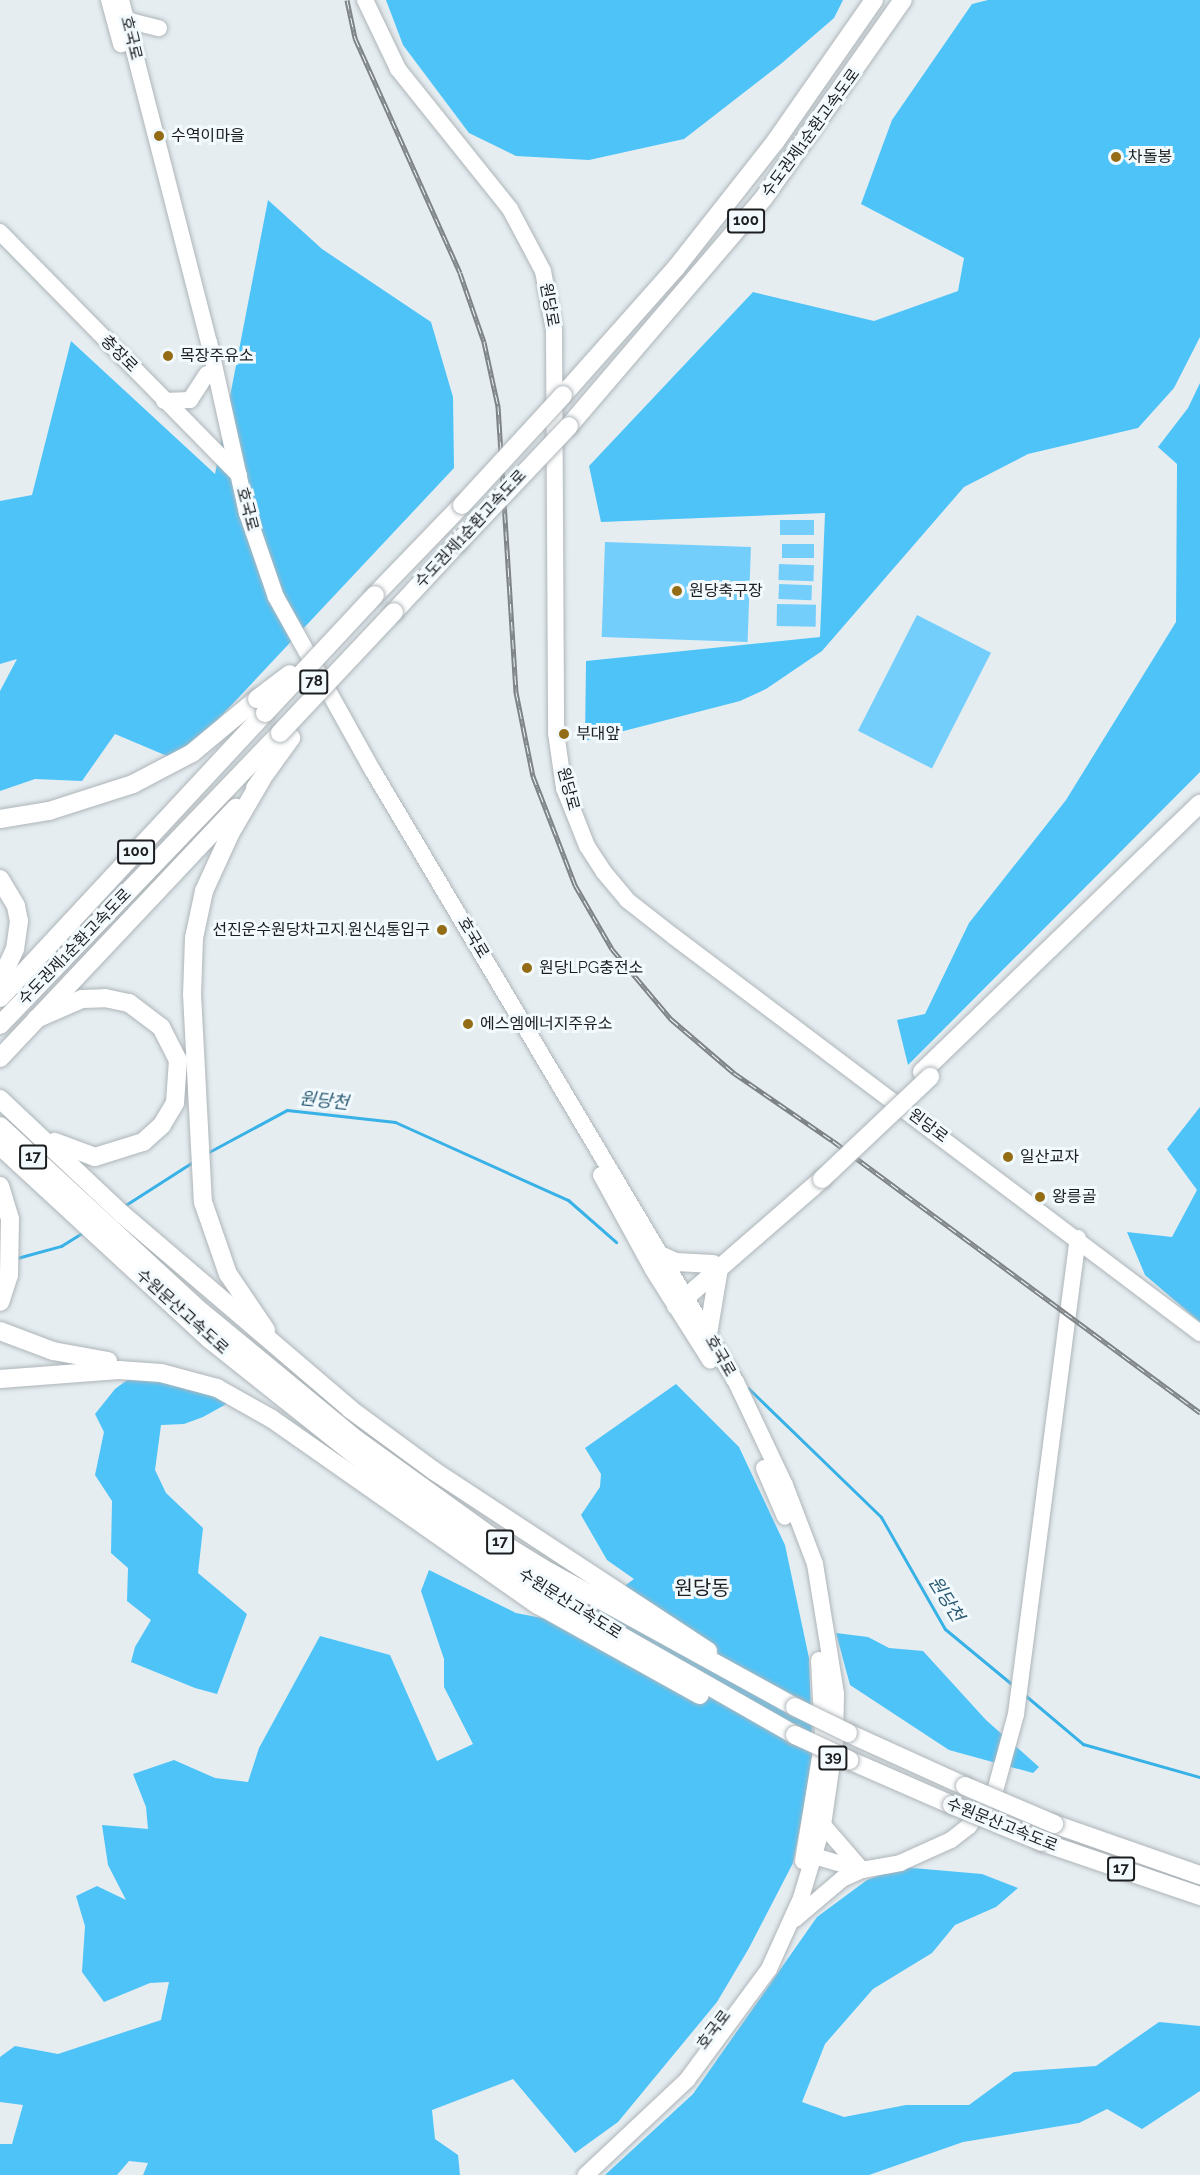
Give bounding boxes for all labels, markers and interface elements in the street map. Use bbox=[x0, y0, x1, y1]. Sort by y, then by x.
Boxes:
street label: 호국로 bbox=[116, 14, 146, 62]
street label: 수도권제1순환고속도로 bbox=[758, 65, 864, 201]
place label: 수역이마을 bbox=[171, 126, 245, 146]
marker: 수역이마을 bbox=[152, 129, 166, 143]
place label: 차돌봉 bbox=[1128, 147, 1172, 167]
marker: 차돌봉 bbox=[1109, 150, 1123, 164]
road number: 100 bbox=[726, 209, 766, 233]
street label: 원당로 bbox=[536, 282, 562, 328]
street label: 충장로 bbox=[97, 332, 141, 376]
place label: 목장주유소 bbox=[180, 346, 254, 366]
marker: 목장주유소 bbox=[161, 349, 175, 363]
street label: 수도권제1순환고속도로 bbox=[411, 466, 531, 592]
street label: 호국로 bbox=[232, 485, 262, 533]
place label: 원당축구장 bbox=[689, 581, 763, 601]
marker: 원당축구장 bbox=[670, 584, 684, 598]
road number: 78 bbox=[299, 670, 329, 694]
place label: 부대앞 bbox=[576, 724, 620, 744]
marker: 부대앞 bbox=[557, 727, 571, 741]
street label: 원당로 bbox=[553, 765, 583, 813]
road number: 100 bbox=[116, 840, 156, 864]
street label: 수도권제1순환고속도로 bbox=[15, 885, 135, 1009]
street label: 호국로 bbox=[453, 914, 493, 962]
place label: 선진운수원당차고지.원신4통입구 bbox=[212, 920, 430, 940]
marker: 선진운수원당차고지.원신4통입구 bbox=[435, 923, 449, 937]
place label: 원당LPG충전소 bbox=[539, 958, 643, 978]
marker: 원당LPG충전소 bbox=[520, 961, 534, 975]
place label: 에스엠에너지주유소 bbox=[480, 1014, 612, 1034]
marker: 에스엠에너지주유소 bbox=[461, 1017, 475, 1031]
water label: 원당천 bbox=[298, 1088, 350, 1114]
street label: 원당로 bbox=[905, 1105, 951, 1147]
road number: 17 bbox=[18, 1145, 48, 1169]
place label: 일산교자 bbox=[1020, 1147, 1079, 1167]
marker: 일산교자 bbox=[1001, 1150, 1015, 1164]
place label: 왕릉골 bbox=[1052, 1187, 1096, 1207]
marker: 왕릉골 bbox=[1033, 1190, 1047, 1204]
street label: 수원문산고속도로 bbox=[132, 1265, 232, 1359]
street label: 호국로 bbox=[701, 1332, 739, 1380]
road number: 17 bbox=[485, 1530, 515, 1554]
street label: 수원문산고속도로 bbox=[515, 1565, 625, 1643]
water label: 원당천 bbox=[924, 1572, 968, 1626]
district label: 원당동 bbox=[674, 1576, 730, 1600]
road number: 39 bbox=[818, 1746, 848, 1770]
street label: 수원문산고속도로 bbox=[944, 1794, 1060, 1856]
road number: 17 bbox=[1106, 1857, 1136, 1881]
street label: 호국로 bbox=[693, 2007, 735, 2053]

